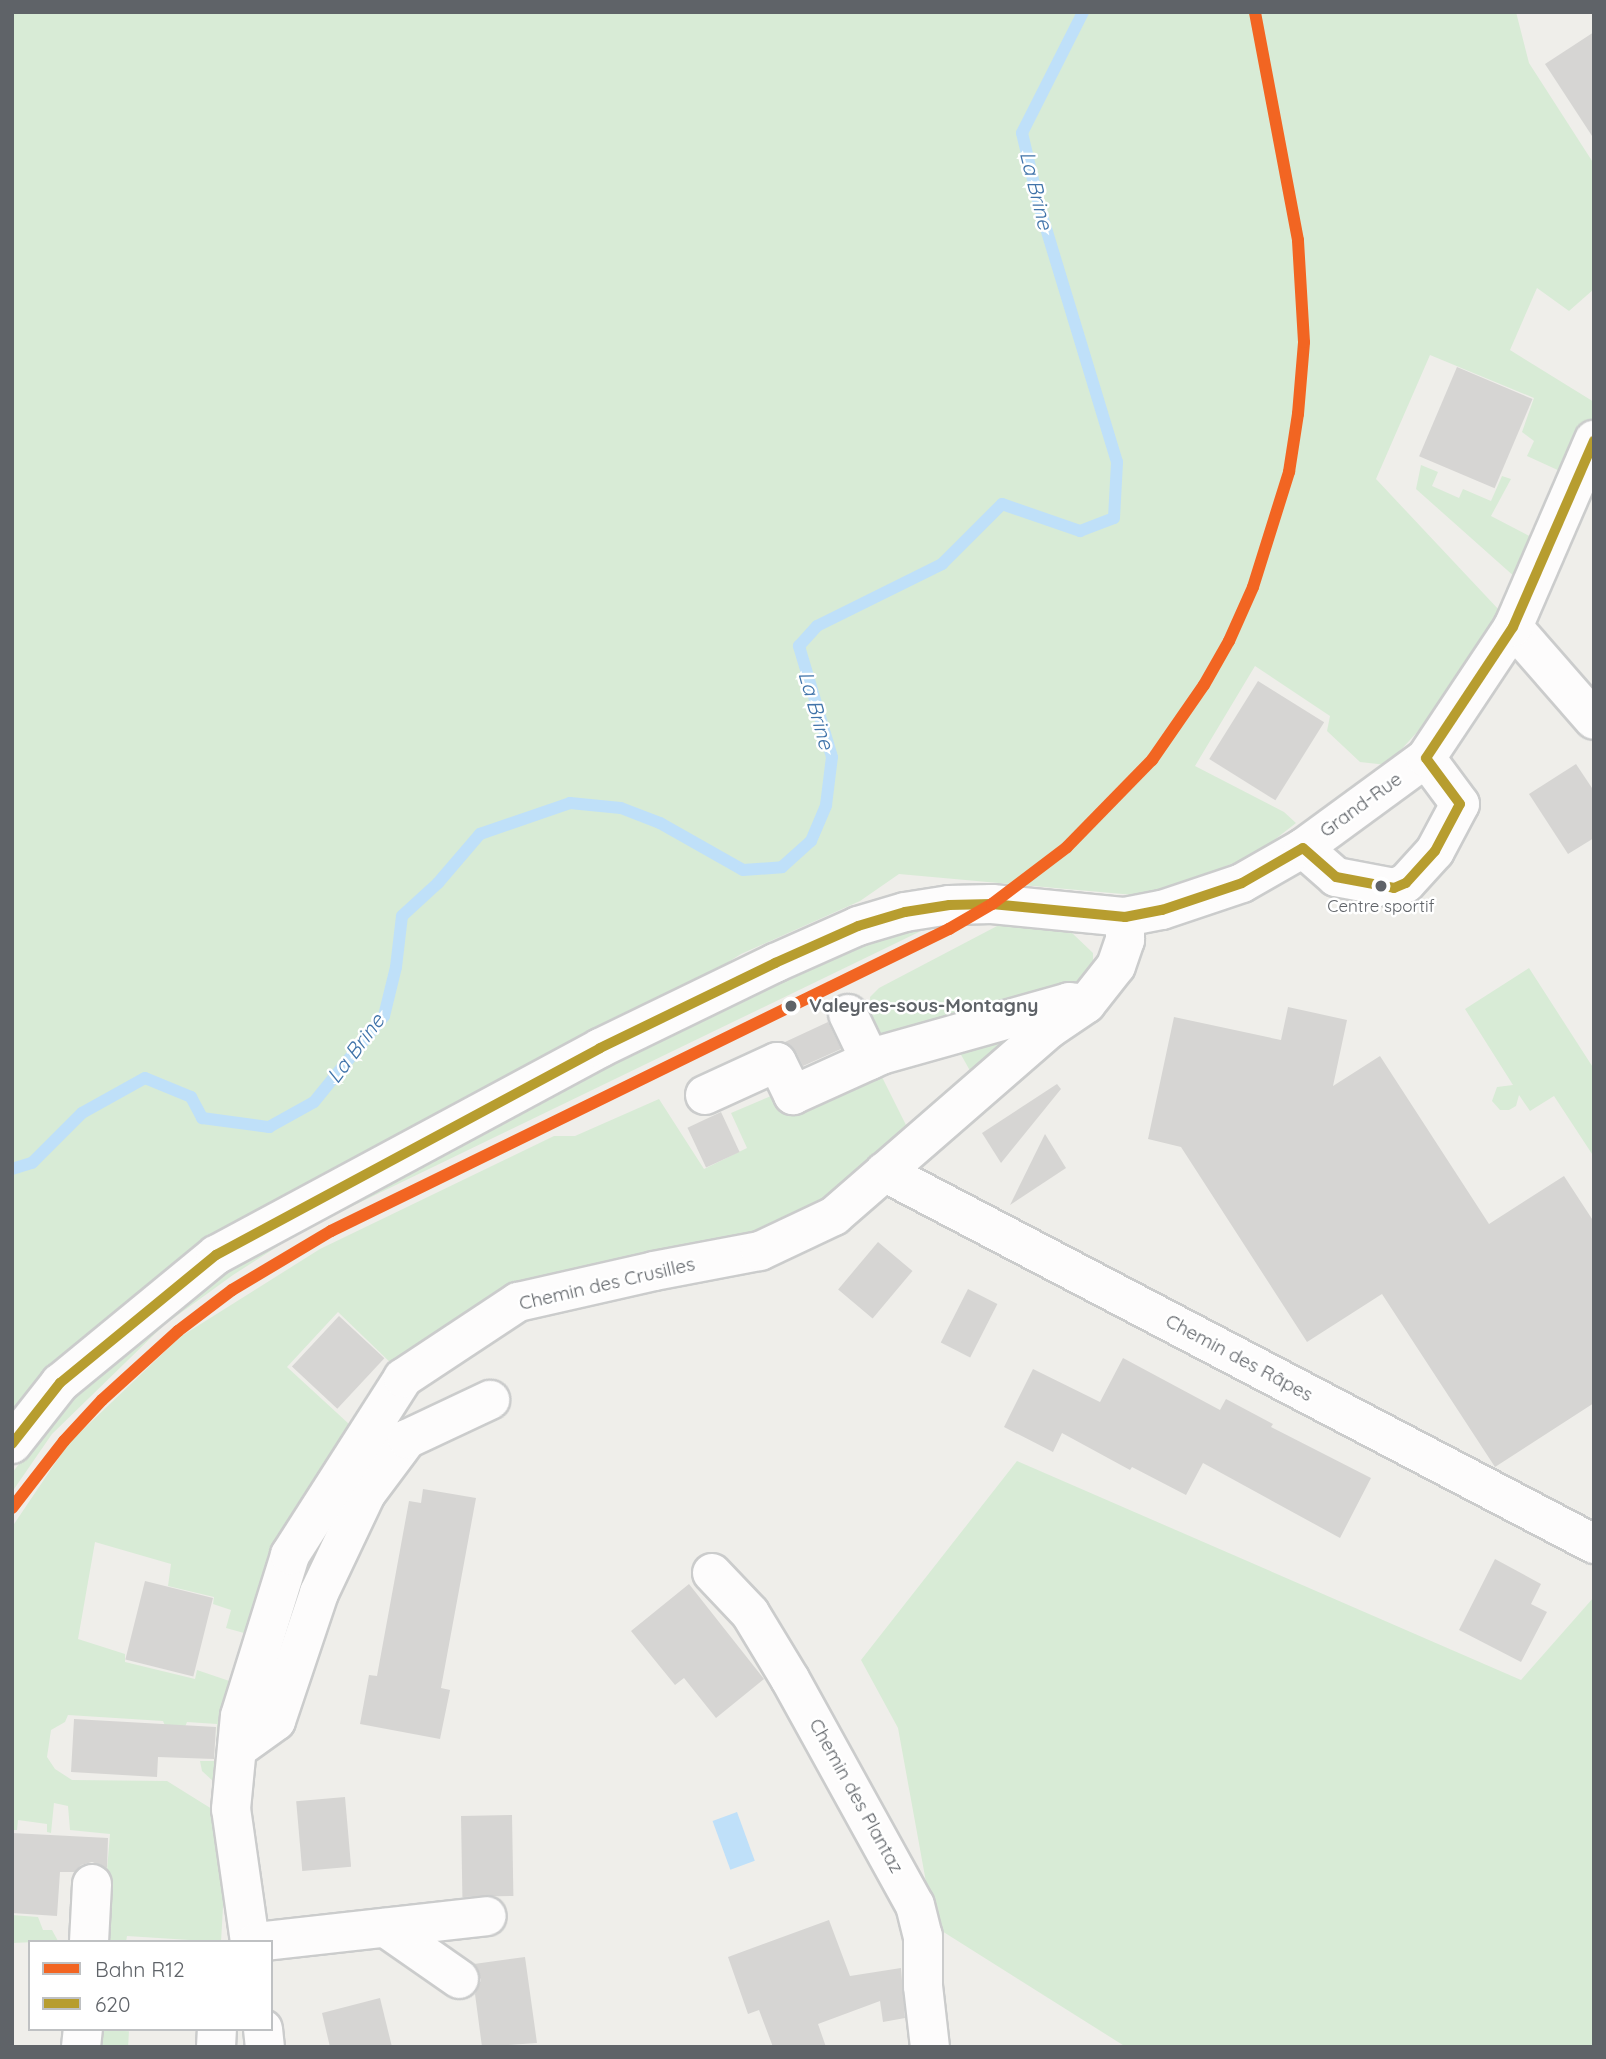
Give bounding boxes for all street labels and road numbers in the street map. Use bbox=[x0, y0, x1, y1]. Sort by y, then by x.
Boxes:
street label: Grand-Rue bbox=[1316, 768, 1406, 842]
street label: Chemin des Crusilles bbox=[517, 1253, 697, 1315]
street label: Chemin des Râpes bbox=[1162, 1310, 1316, 1406]
street label: Chemin des Plantaz bbox=[804, 1715, 908, 1877]

